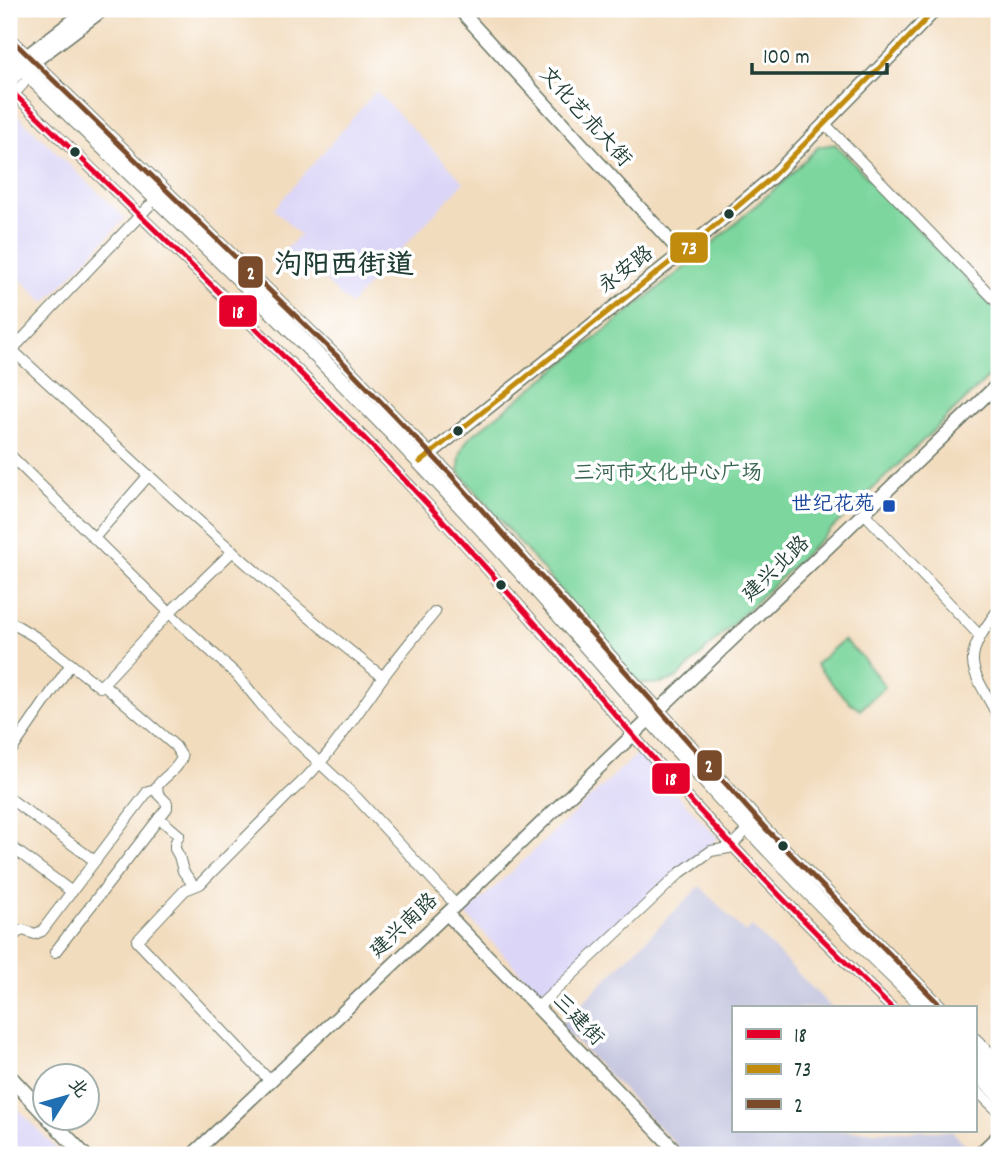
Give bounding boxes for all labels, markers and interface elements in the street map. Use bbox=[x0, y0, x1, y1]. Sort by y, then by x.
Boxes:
scale bar bbox=[752, 32, 887, 76]
text: 100 m bbox=[763, 44, 810, 74]
street label: 文化艺术大街 bbox=[531, 61, 637, 175]
unlabelled marker bbox=[68, 145, 82, 159]
unlabelled marker bbox=[722, 207, 736, 221]
line badge: 73 bbox=[669, 231, 709, 264]
text: 73 bbox=[681, 237, 697, 264]
street label: 永安路 bbox=[593, 240, 661, 302]
district label: 泃阳西街道 bbox=[274, 248, 414, 288]
line badge: 2 bbox=[237, 255, 264, 289]
text: 2 bbox=[247, 262, 255, 289]
line badge: 18 bbox=[218, 294, 258, 328]
text: 18 bbox=[232, 301, 244, 328]
unlabelled marker bbox=[451, 424, 465, 438]
park label: 三河市文化中心广场 bbox=[574, 460, 763, 490]
place label: 世纪花苑 bbox=[791, 491, 875, 521]
marker: 世纪花苑 bbox=[881, 498, 897, 514]
street label: 建兴北路 bbox=[736, 530, 818, 610]
unlabelled marker bbox=[494, 578, 508, 592]
line badge: 2 bbox=[696, 749, 723, 782]
text: 2 bbox=[705, 755, 713, 782]
line badge: 18 bbox=[651, 762, 691, 795]
text: 18 bbox=[665, 768, 677, 795]
unlabelled marker bbox=[776, 839, 790, 853]
street label: 建兴南路 bbox=[364, 887, 446, 967]
street label: 三建街 bbox=[544, 988, 610, 1054]
legend bbox=[732, 1006, 976, 1132]
text: 18 bbox=[794, 1023, 807, 1053]
text: 73 bbox=[794, 1057, 811, 1087]
north arrow bbox=[32, 1062, 102, 1132]
text: 北 bbox=[60, 1073, 93, 1105]
text: 2 bbox=[794, 1093, 803, 1123]

